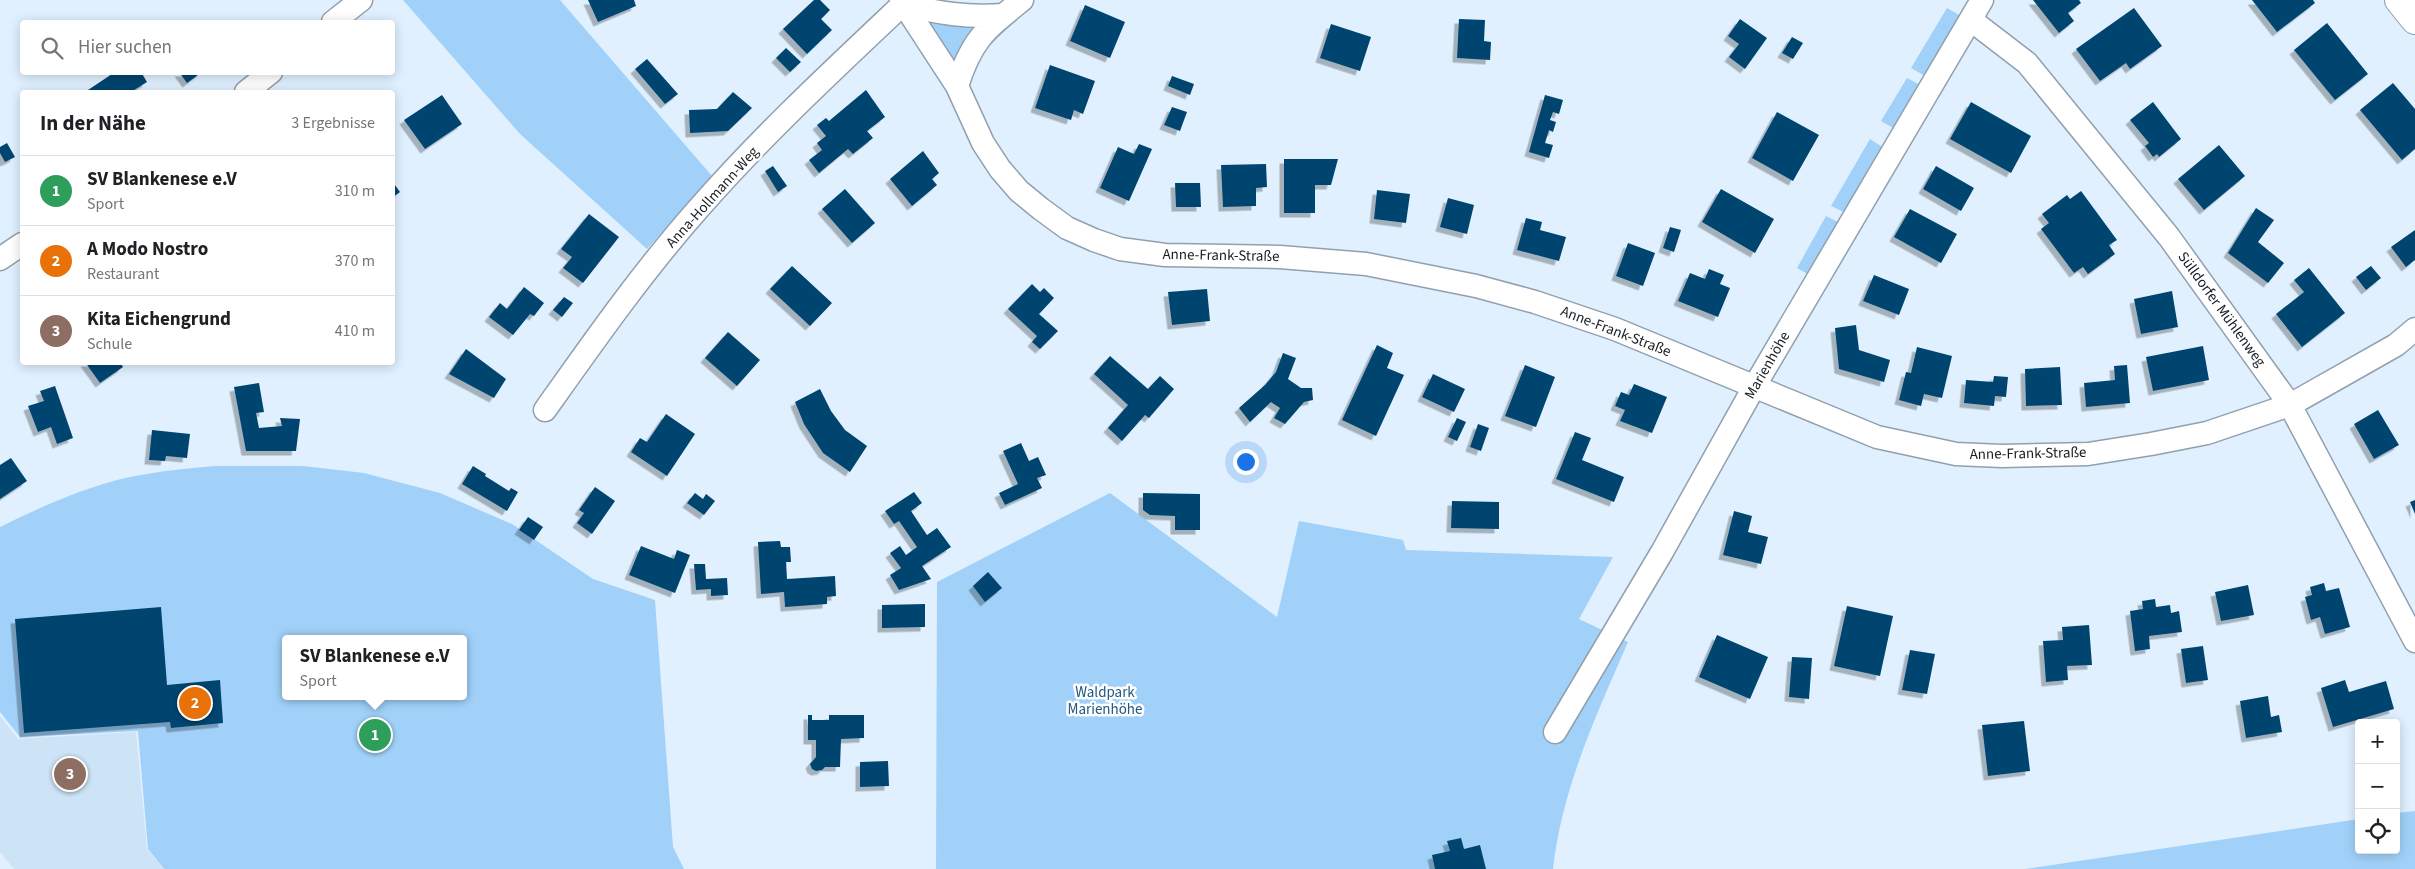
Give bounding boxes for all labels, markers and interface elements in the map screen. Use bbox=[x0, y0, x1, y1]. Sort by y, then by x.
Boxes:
search box bbox=[20, 20, 395, 75]
icon: search bbox=[38, 34, 66, 62]
text: Hier suchen bbox=[78, 34, 172, 61]
text: In der Nähe bbox=[40, 108, 146, 138]
text: 3 Ergebnisse bbox=[291, 112, 375, 134]
street label: Anna-Hollmann-Weg bbox=[661, 142, 764, 253]
text: SV Blankenese e.V bbox=[87, 166, 237, 193]
text: 1 bbox=[52, 180, 60, 202]
text: 310 m bbox=[335, 180, 375, 202]
text: Sport bbox=[87, 193, 124, 215]
text: A Modo Nostro bbox=[87, 236, 208, 263]
street label: Anne-Frank-Straße bbox=[1162, 244, 1280, 267]
street label: Sülldorfer Mühlenweg bbox=[2173, 247, 2271, 371]
text: 2 bbox=[52, 250, 60, 272]
text: 370 m bbox=[335, 250, 375, 272]
text: Restaurant bbox=[87, 263, 160, 285]
street label: Anne-Frank-Straße bbox=[1557, 301, 1674, 362]
text: Kita Eichengrund bbox=[87, 306, 231, 333]
text: 3 bbox=[52, 320, 60, 342]
text: 410 m bbox=[335, 320, 375, 342]
street label: Marienhöhe bbox=[1740, 328, 1795, 403]
text: Schule bbox=[87, 333, 132, 355]
street label: Anne-Frank-Straße bbox=[1969, 442, 2087, 465]
your location bbox=[1233, 449, 1259, 475]
popup bbox=[282, 635, 467, 700]
text: SV Blankenese e.V bbox=[300, 643, 449, 670]
text: Sport bbox=[300, 670, 337, 692]
park label: Waldpark Marienhöhe bbox=[1068, 682, 1142, 720]
pin: 2 bbox=[179, 684, 211, 722]
pin: 1 bbox=[359, 716, 391, 754]
map controls bbox=[2355, 719, 2400, 854]
button: + bbox=[2355, 719, 2400, 764]
pin: 3 bbox=[54, 755, 86, 793]
button: − bbox=[2355, 764, 2400, 809]
button: locate bbox=[2355, 809, 2400, 854]

